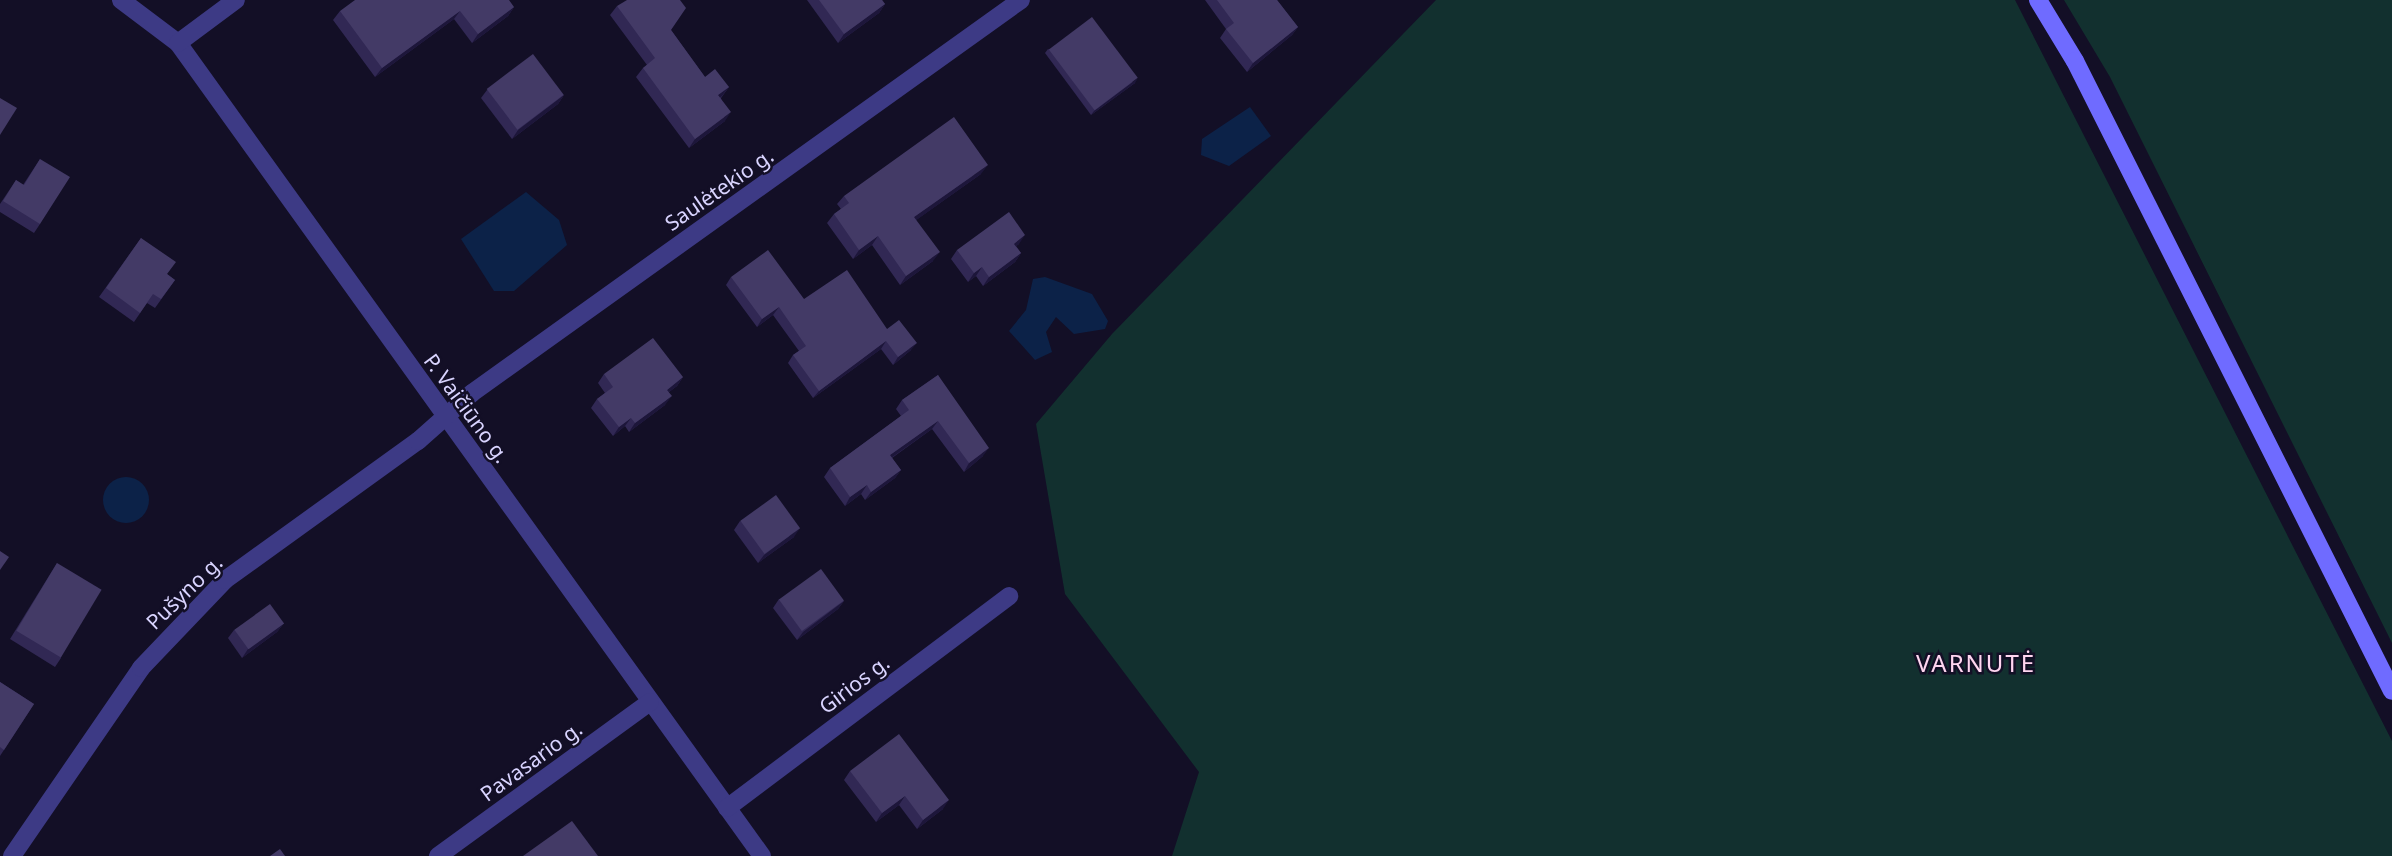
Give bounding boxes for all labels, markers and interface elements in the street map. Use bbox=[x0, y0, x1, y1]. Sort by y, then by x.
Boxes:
street label: Saulėtekio g. bbox=[660, 142, 778, 236]
street label: P. Vaičiūno g. bbox=[419, 349, 515, 467]
street label: Pušyno g. bbox=[141, 550, 227, 634]
street label: Girios g. bbox=[814, 649, 894, 719]
district label: VARNUTĖ bbox=[1917, 649, 2035, 677]
street label: Pavasario g. bbox=[475, 716, 587, 806]

